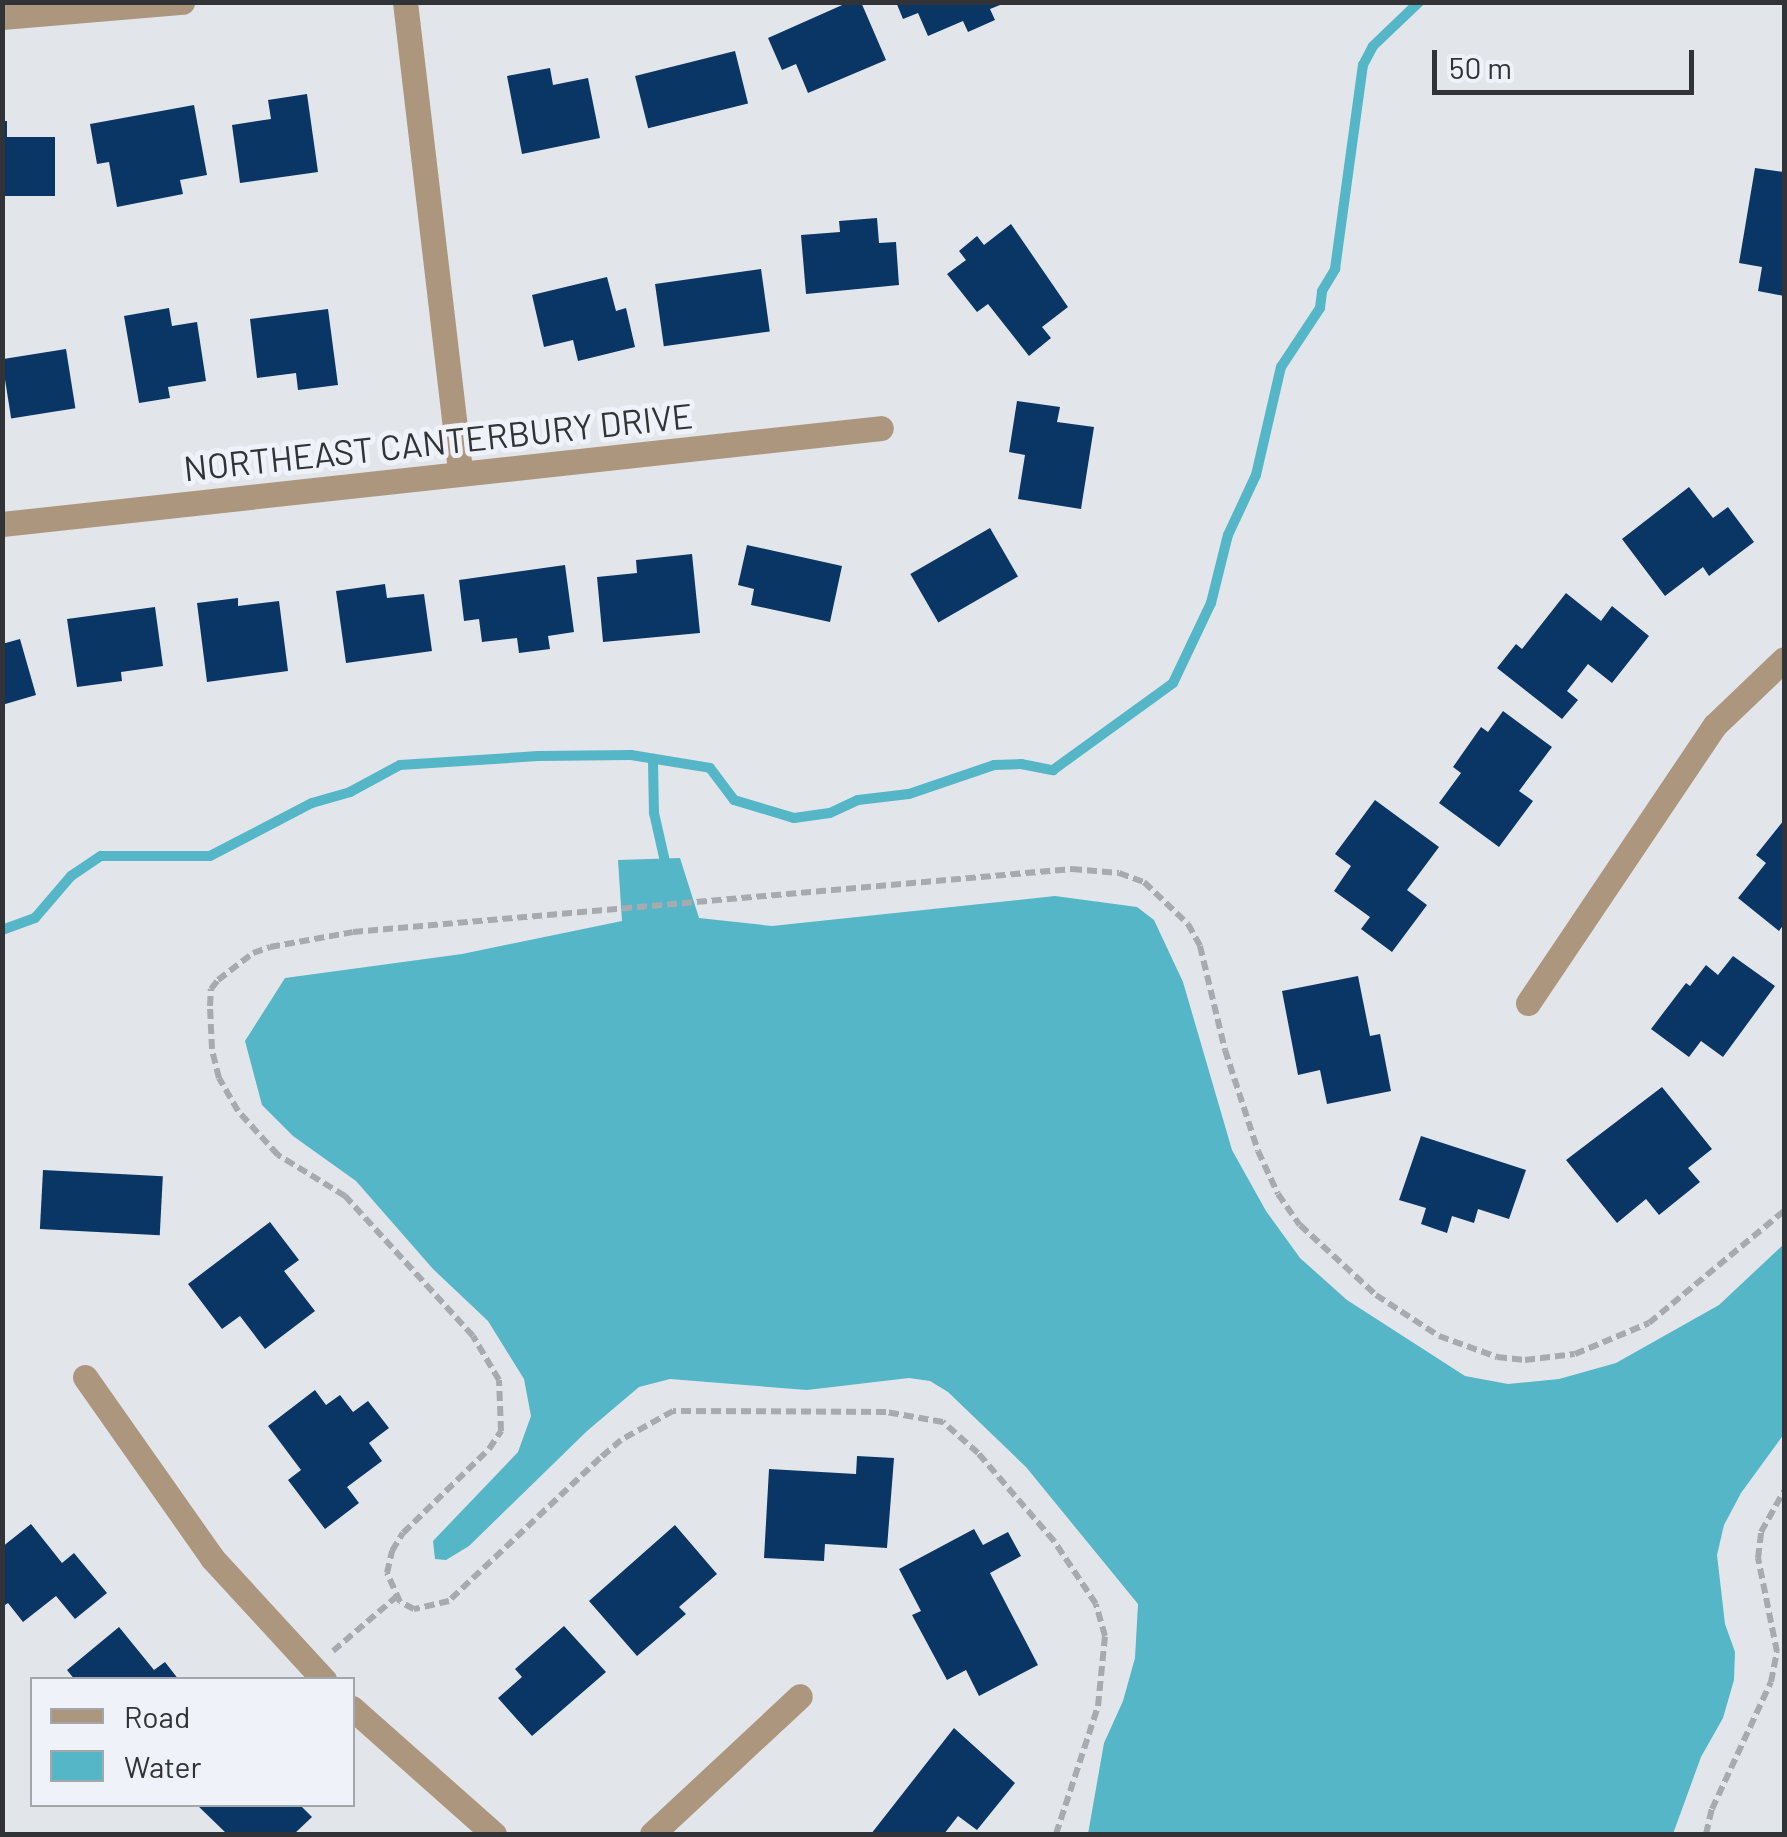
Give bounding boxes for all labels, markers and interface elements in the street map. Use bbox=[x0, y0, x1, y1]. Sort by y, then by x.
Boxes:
scale bar bbox=[1437, 30, 1700, 92]
text: 50 m bbox=[1449, 49, 1512, 85]
street label: NORTHEAST CANTERBURY DRIVE bbox=[181, 393, 695, 489]
legend bbox=[30, 1677, 355, 1807]
text: Road bbox=[124, 1698, 190, 1734]
text: Water bbox=[124, 1748, 202, 1784]

